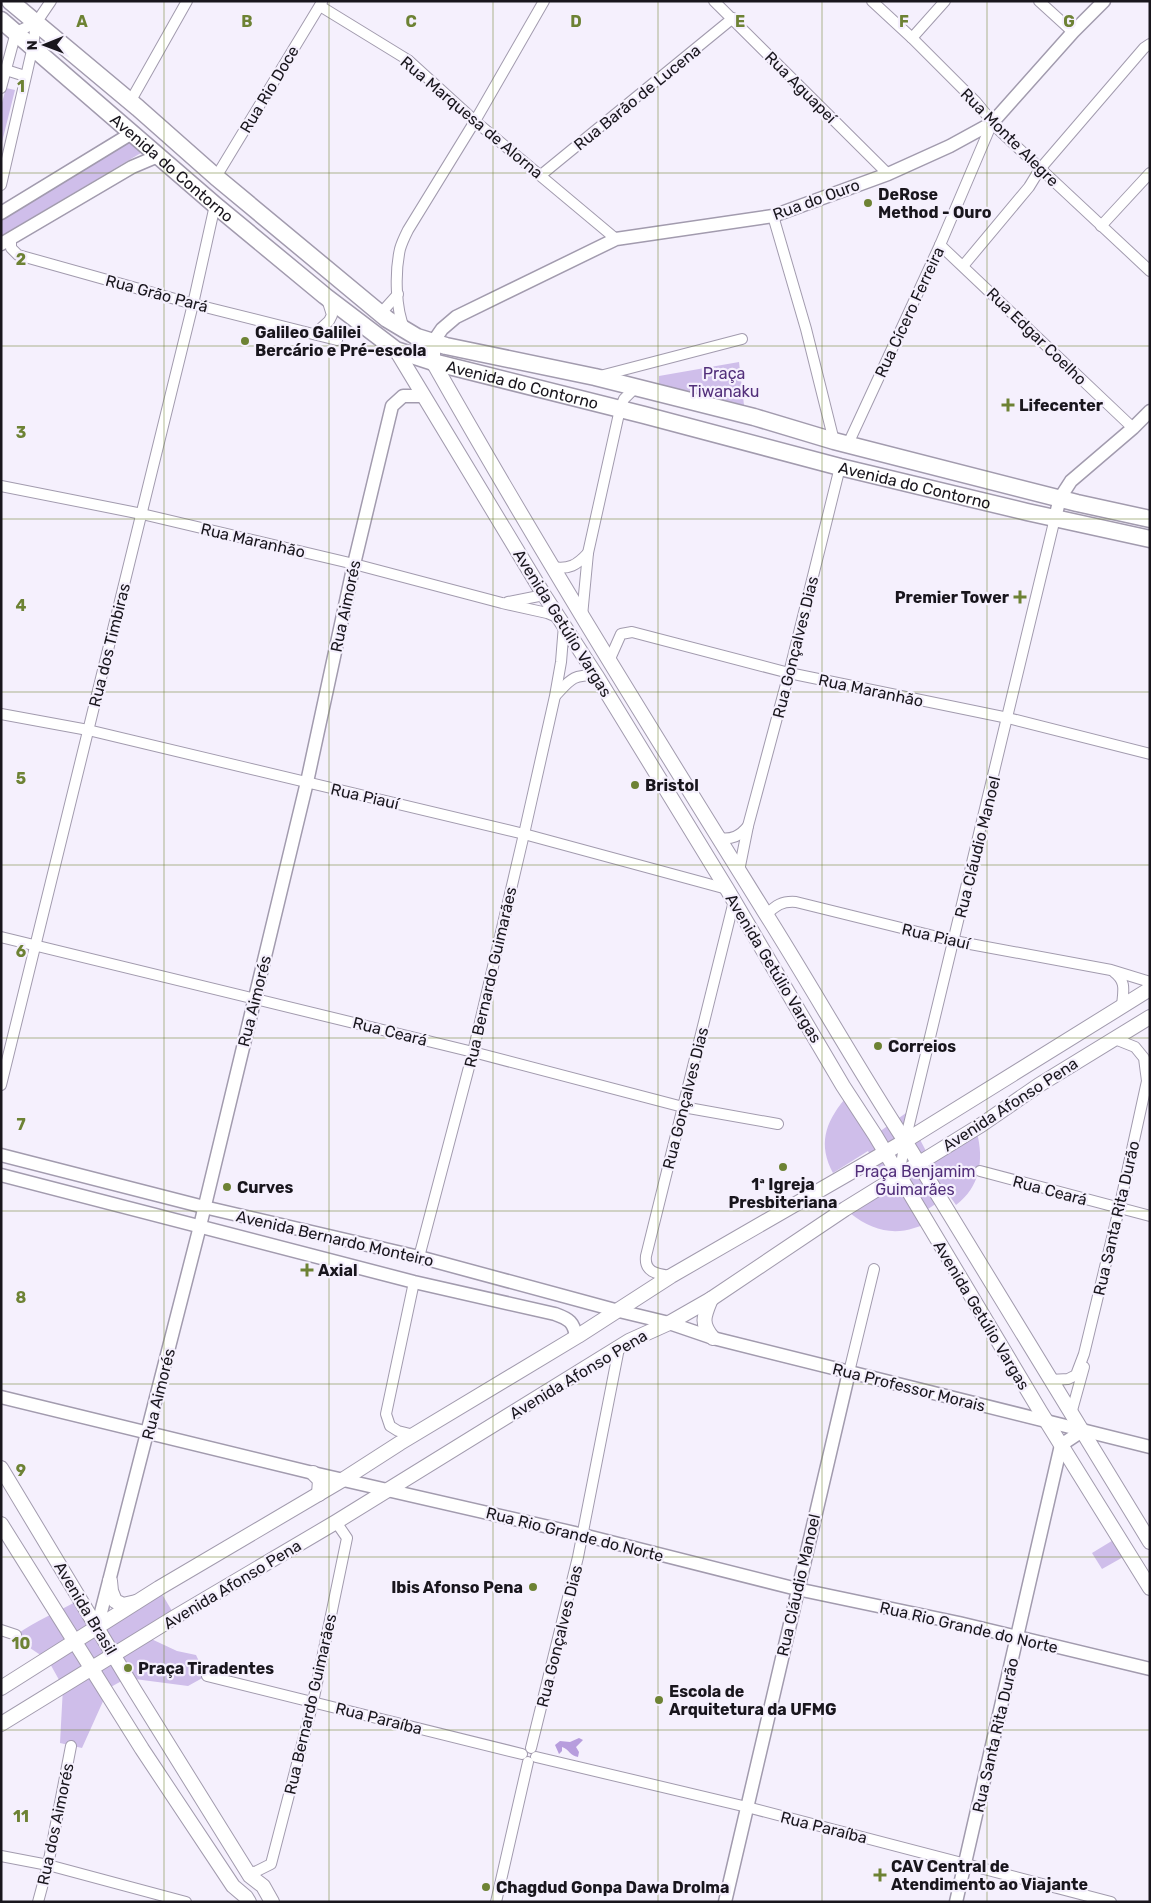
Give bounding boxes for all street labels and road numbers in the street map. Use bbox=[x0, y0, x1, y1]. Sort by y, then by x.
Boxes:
street label: Rua Barão de Lucena bbox=[570, 40, 704, 154]
street label: Rua Rio Doce bbox=[236, 42, 303, 136]
street label: Rua Aguapeí bbox=[761, 48, 841, 128]
street label: Rua Marquesa de Alorna bbox=[397, 52, 547, 182]
street label: Rua Monte Alegre bbox=[957, 84, 1063, 190]
street label: Avenida do Contorno bbox=[106, 110, 237, 226]
street label: Rua do Ouro bbox=[770, 175, 862, 224]
street label: Rua Cícero Ferreira bbox=[871, 244, 948, 381]
street label: Rua Grão Pará bbox=[104, 271, 210, 316]
street label: Rua Edgar Coelho bbox=[983, 284, 1091, 389]
street label: Avenida do Contorno bbox=[444, 357, 600, 413]
street label: Avenida do Contorno bbox=[837, 458, 993, 513]
street label: Rua Maranhão bbox=[199, 519, 307, 562]
street label: Avenida Getúlio Vargas bbox=[509, 546, 616, 701]
street label: Rua Aimorés bbox=[326, 558, 365, 654]
street label: Rua Gonçalves Dias bbox=[769, 574, 822, 720]
street label: Rua dos Timbiras bbox=[85, 581, 134, 709]
street label: Rua Maranhão bbox=[817, 670, 925, 711]
street label: Rua Cláudio Manoel bbox=[951, 774, 1004, 920]
street label: Rua Piauí bbox=[329, 779, 402, 814]
street label: Rua Bernardo Guimarães bbox=[460, 885, 521, 1069]
street label: Avenida Getúlio Vargas bbox=[722, 890, 826, 1046]
street label: Rua Piauí bbox=[900, 919, 973, 954]
street label: Rua Aimorés bbox=[234, 953, 275, 1049]
street label: Rua Ceará bbox=[351, 1013, 429, 1050]
street label: Rua Gonçalves Dias bbox=[659, 1025, 712, 1171]
street label: Avenida Afonso Pena bbox=[939, 1054, 1081, 1155]
street label: Rua Santa Rita Durão bbox=[1089, 1139, 1144, 1297]
street label: Rua Ceará bbox=[1011, 1171, 1089, 1210]
street label: Avenida Bernardo Monteiro bbox=[234, 1207, 435, 1270]
street label: Avenida Getúlio Vargas bbox=[930, 1237, 1034, 1393]
street label: Avenida Afonso Pena bbox=[506, 1326, 651, 1423]
street label: Rua Aimorés bbox=[138, 1346, 179, 1442]
street label: Rua Professor Morais bbox=[830, 1359, 987, 1416]
street label: Rua Rio Grande do Norte bbox=[484, 1503, 666, 1566]
street label: Rua Cláudio Manoel bbox=[773, 1512, 824, 1658]
street label: Avenida Afonso Pena bbox=[160, 1536, 305, 1633]
street label: Avenida Brasil bbox=[50, 1558, 121, 1658]
street label: Rua Gonçalves Dias bbox=[533, 1563, 586, 1709]
street label: Rua Rio Grande do Norte bbox=[878, 1598, 1060, 1657]
street label: Rua Bernardo Guimarães bbox=[280, 1612, 341, 1796]
street label: Rua Santa Rita Durão bbox=[968, 1656, 1023, 1814]
street label: Rua Paraíba bbox=[333, 1699, 424, 1738]
street label: Rua dos Aimorés bbox=[33, 1761, 78, 1887]
street label: Rua Paraíba bbox=[778, 1808, 869, 1847]

